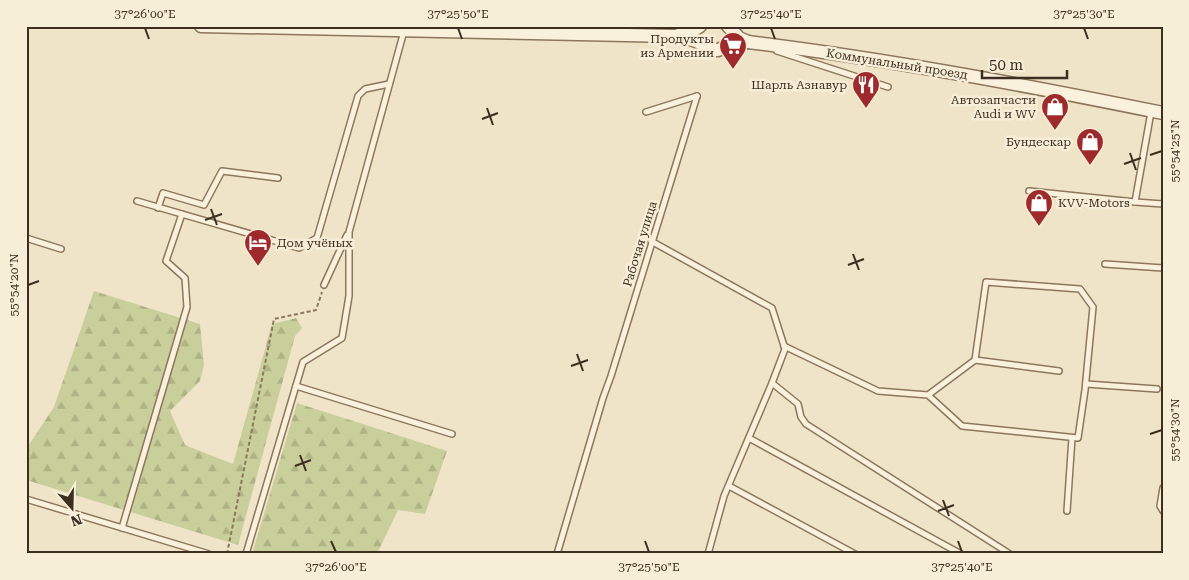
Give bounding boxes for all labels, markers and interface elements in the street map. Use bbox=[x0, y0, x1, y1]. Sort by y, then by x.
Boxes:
text: 37°26'00"E bbox=[114, 7, 176, 21]
text: 37°25'50"E bbox=[427, 7, 489, 21]
text: 37°25'40"E bbox=[740, 7, 802, 21]
text: 37°25'30"E bbox=[1053, 7, 1115, 21]
supermarket icon: Продукты из Армении bbox=[718, 31, 748, 70]
place label: Продукты из Армении bbox=[640, 32, 714, 60]
street label: Коммунальный проезд bbox=[825, 46, 969, 82]
scale bar bbox=[982, 48, 1066, 80]
text: 50 m bbox=[989, 56, 1024, 74]
restaurant icon: Шарль Азнавур bbox=[851, 70, 881, 109]
place label: Шарль Азнавур bbox=[751, 78, 847, 92]
shop icon: Автозапчасти Audi и WV bbox=[1040, 92, 1070, 131]
place label: Автозапчасти Audi и WV bbox=[951, 93, 1037, 121]
text: 55°54'25"N bbox=[1168, 119, 1182, 183]
shop icon: Бундескар bbox=[1075, 127, 1105, 166]
place label: Бундескар bbox=[1006, 135, 1071, 149]
shop icon: KVV-Motors bbox=[1024, 188, 1054, 227]
place label: KVV-Motors bbox=[1058, 196, 1130, 210]
street label: Рабочая улица bbox=[620, 199, 660, 288]
hotel icon: Дом учёных bbox=[243, 228, 273, 267]
place label: Дом учёных bbox=[277, 236, 352, 250]
text: 55°54'20"N bbox=[7, 253, 21, 317]
text: 55°54'30"N bbox=[1168, 398, 1182, 462]
north arrow bbox=[48, 482, 98, 532]
text: N bbox=[68, 511, 84, 530]
text: 37°26'00"E bbox=[305, 560, 367, 574]
text: 37°25'50"E bbox=[618, 560, 680, 574]
text: 37°25'40"E bbox=[931, 560, 993, 574]

